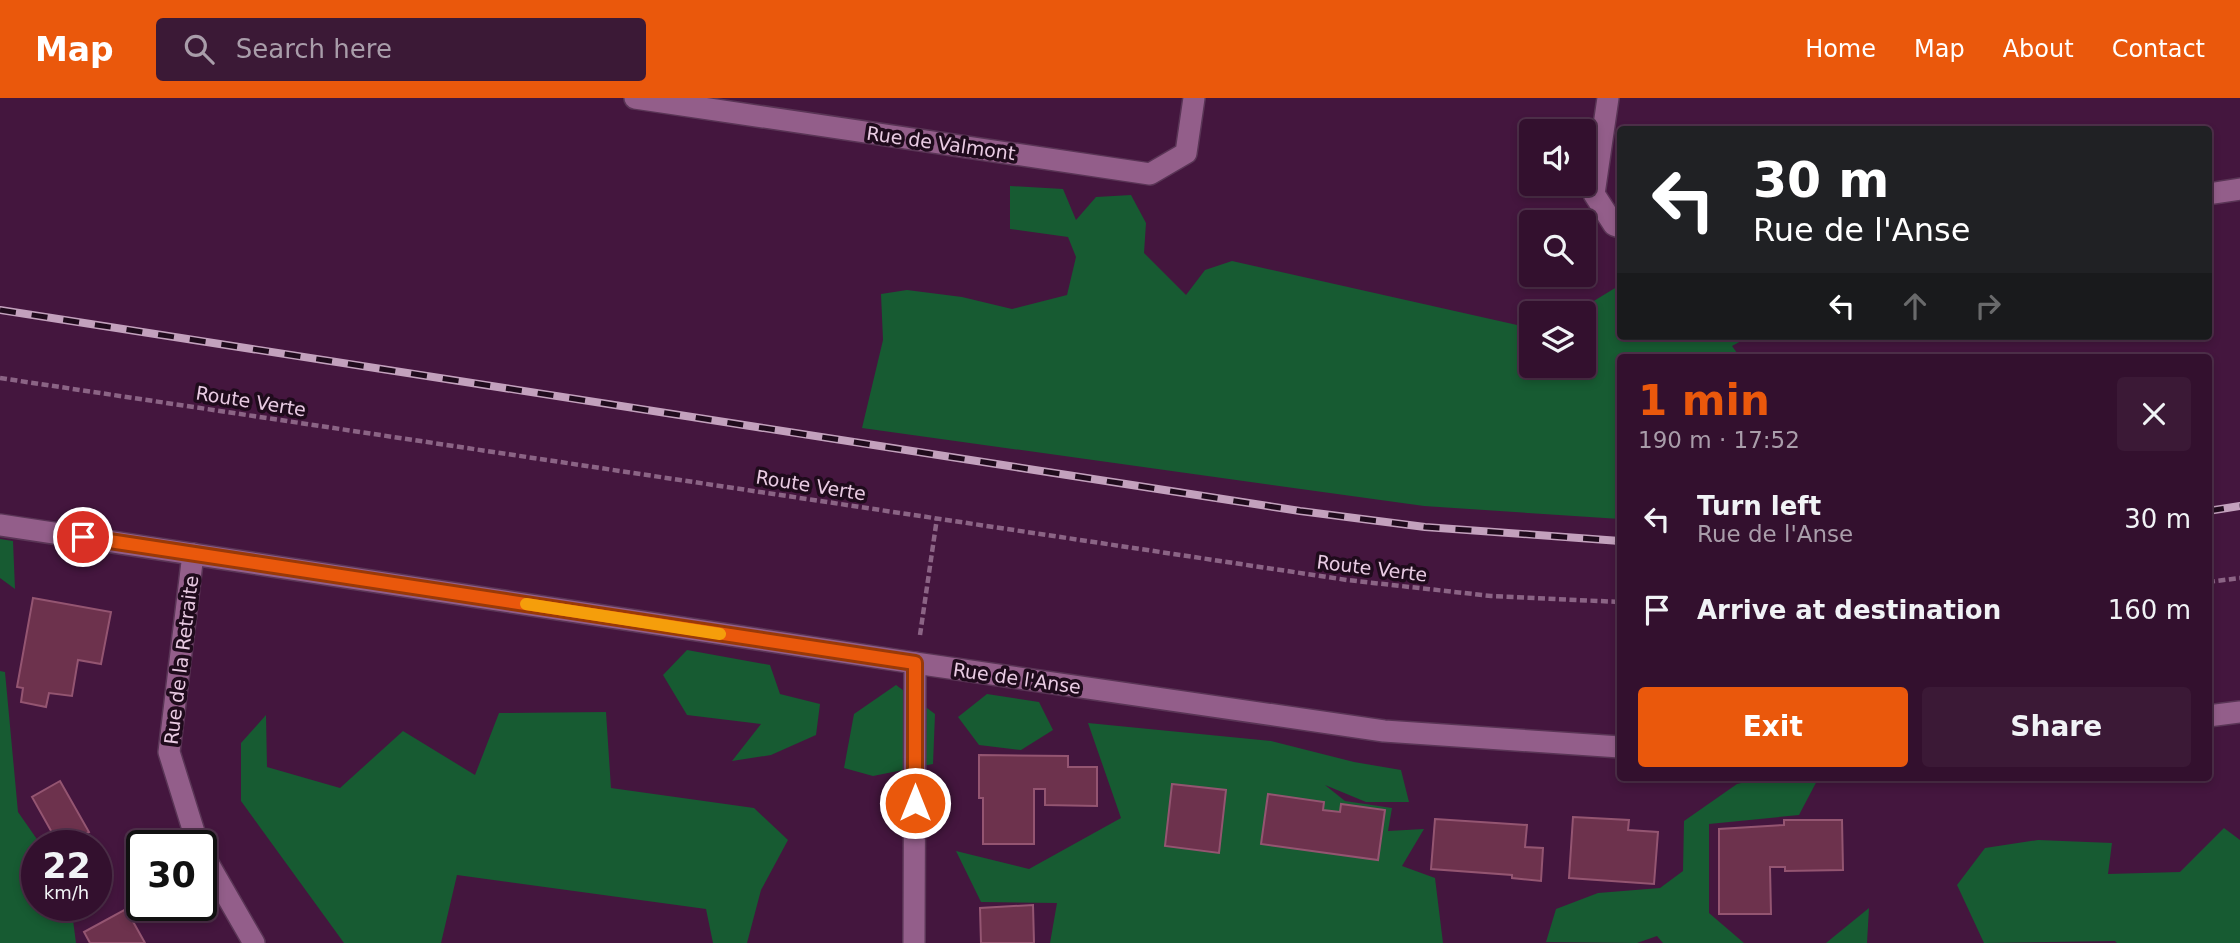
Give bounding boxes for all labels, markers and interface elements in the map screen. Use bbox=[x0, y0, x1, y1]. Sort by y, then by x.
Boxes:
search box bbox=[156, 18, 646, 81]
text: Map bbox=[35, 30, 114, 69]
icon: search bbox=[180, 30, 218, 68]
text: Search here bbox=[236, 34, 392, 64]
text: Home bbox=[1805, 35, 1876, 63]
text: Map bbox=[1914, 35, 1965, 63]
text: About bbox=[2003, 35, 2074, 63]
text: Contact bbox=[2112, 35, 2205, 63]
map controls bbox=[1519, 119, 1596, 378]
button: sound bbox=[1519, 119, 1596, 196]
street label: Rue de Valmont bbox=[865, 122, 1017, 164]
text: 30 m bbox=[1753, 152, 1889, 209]
icon: left bbox=[1638, 154, 1729, 245]
button: search bbox=[1519, 210, 1596, 287]
text: Rue de l'Anse bbox=[1753, 211, 1970, 249]
icon: left bbox=[1823, 287, 1861, 325]
icon: ahead bbox=[1896, 287, 1934, 325]
icon: right bbox=[1969, 287, 2007, 325]
button: layers bbox=[1519, 301, 1596, 378]
text: 1 min bbox=[1638, 376, 1770, 425]
button: close bbox=[2117, 377, 2191, 451]
street label: Route Verte bbox=[194, 381, 308, 421]
text: 190 m · 17:52 bbox=[1638, 427, 1800, 453]
street label: Route Verte bbox=[754, 465, 868, 505]
text: Turn left bbox=[1697, 491, 1821, 521]
icon: left bbox=[1638, 500, 1676, 538]
text: 30 m bbox=[2124, 504, 2191, 534]
pin bbox=[53, 507, 113, 567]
icon: arrive bbox=[64, 518, 102, 556]
text: Rue de l'Anse bbox=[1697, 521, 1853, 547]
street label: Route Verte bbox=[1315, 550, 1429, 586]
street label: Rue de la Retraite bbox=[160, 574, 202, 746]
icon: arrive bbox=[1638, 591, 1676, 629]
text: Arrive at destination bbox=[1697, 595, 2001, 625]
text: 160 m bbox=[2108, 595, 2191, 625]
street label: Rue de l'Anse bbox=[952, 658, 1082, 698]
button: Exit bbox=[1638, 687, 1908, 767]
button: Share bbox=[1922, 687, 2191, 767]
position arrow bbox=[878, 766, 952, 840]
speed limit sign: 30 bbox=[126, 830, 217, 921]
text: 22 bbox=[42, 846, 91, 886]
text: km/h bbox=[44, 882, 89, 903]

